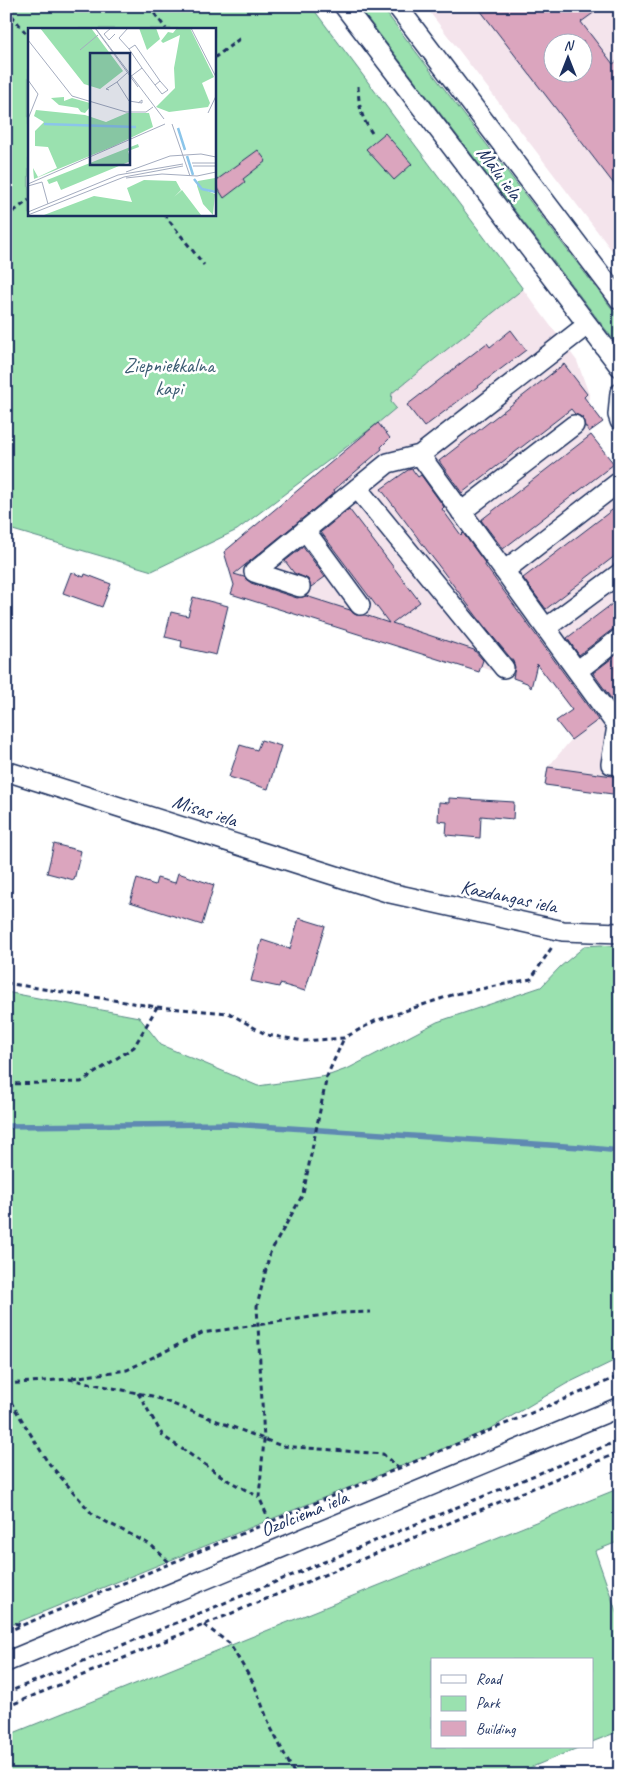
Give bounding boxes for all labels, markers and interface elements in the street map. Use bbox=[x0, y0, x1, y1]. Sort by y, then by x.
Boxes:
inset map bbox=[28, 28, 215, 215]
north arrow bbox=[544, 32, 594, 82]
text: N bbox=[564, 37, 575, 54]
street label: Mālu iela bbox=[471, 141, 529, 206]
park label: Ziepniekkalna kapi bbox=[124, 353, 216, 401]
street label: Misas iela bbox=[169, 788, 242, 833]
street label: Kazdangas iela bbox=[458, 874, 561, 919]
street label: Ozolciema iela bbox=[257, 1484, 353, 1542]
legend bbox=[431, 1658, 594, 1748]
text: Road bbox=[476, 1670, 503, 1689]
text: Park bbox=[476, 1694, 501, 1713]
text: Building bbox=[476, 1720, 516, 1739]

